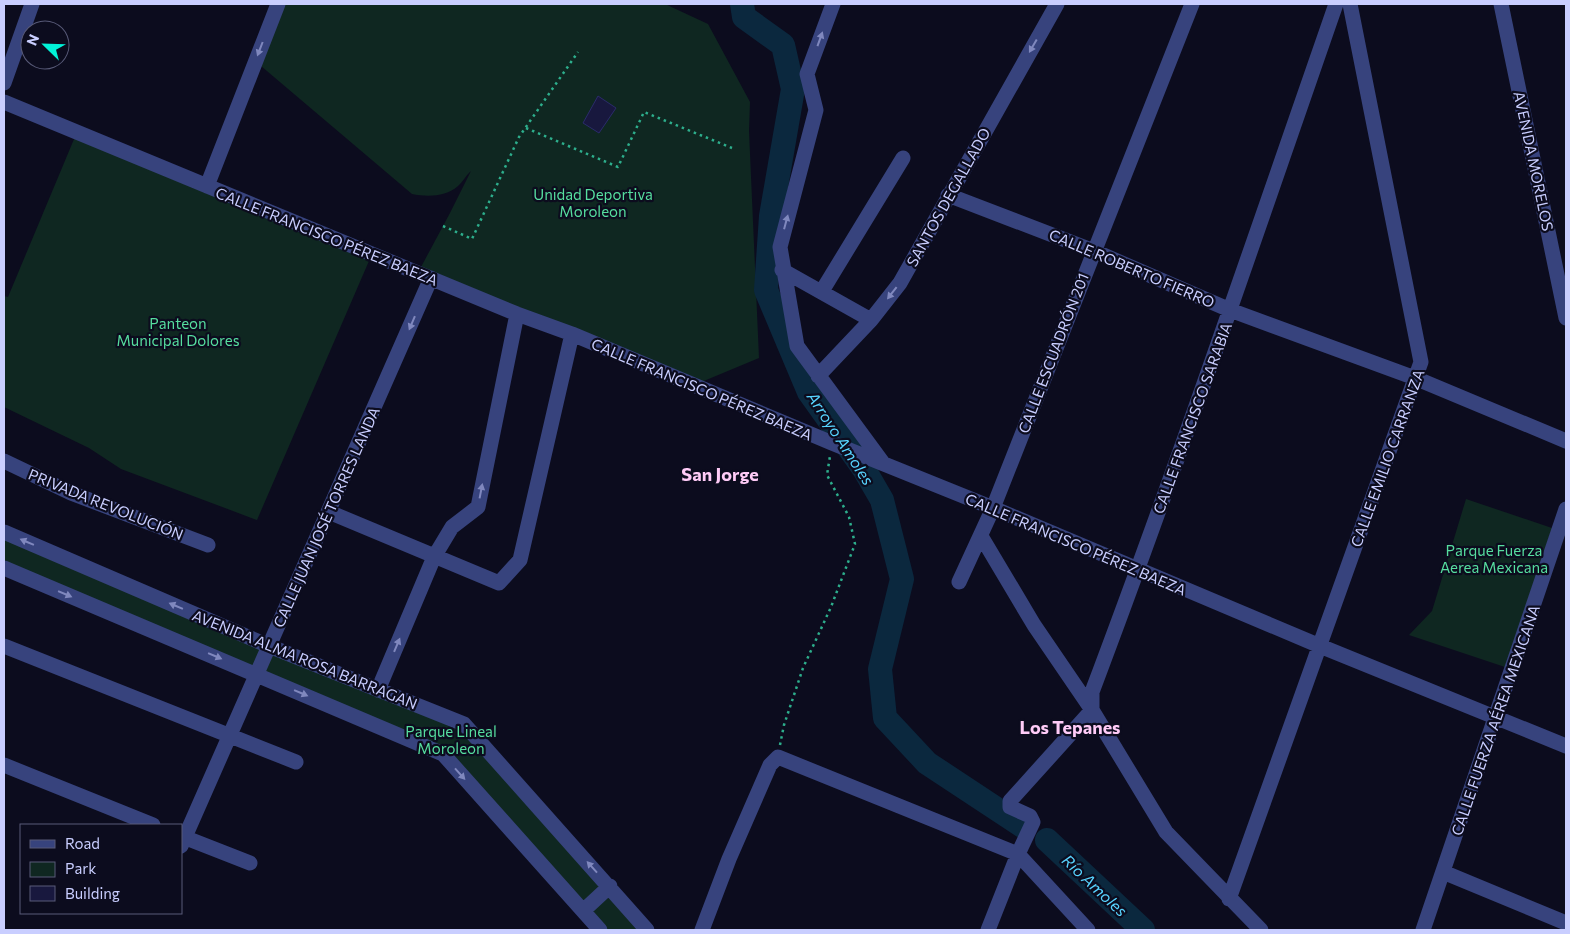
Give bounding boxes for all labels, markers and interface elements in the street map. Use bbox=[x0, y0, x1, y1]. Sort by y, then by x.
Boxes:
north arrow bbox=[20, 20, 70, 70]
one-way arrow bbox=[816, 31, 824, 46]
text: N bbox=[23, 32, 42, 48]
one-way arrow bbox=[1029, 40, 1038, 53]
one-way arrow bbox=[256, 42, 264, 57]
street label: AVENIDA MORELOS bbox=[1510, 89, 1558, 233]
street label: SANTOS DEGALLADO bbox=[902, 125, 994, 269]
street label: CALLE FRANCISCO PÉREZ BAEZA bbox=[213, 182, 441, 289]
park label: Unidad Deportiva Moroleon bbox=[533, 185, 653, 220]
one-way arrow bbox=[783, 214, 791, 229]
street label: CALLE ROBERTO FIERRO bbox=[1047, 225, 1217, 311]
street label: CALLE ESCUADRÓN 201 bbox=[1013, 270, 1092, 436]
one-way arrow bbox=[886, 287, 897, 300]
park label: Panteon Municipal Dolores bbox=[116, 314, 240, 349]
one-way arrow bbox=[407, 316, 415, 330]
street label: CALLE FRANCISCO SARABIA bbox=[1149, 320, 1235, 516]
street label: CALLE FRANCISCO PÉREZ BAEZA bbox=[589, 333, 815, 444]
street label: CALLE EMILIO CARRANZA bbox=[1346, 367, 1428, 549]
water label: Arroyo Amoles bbox=[803, 387, 878, 488]
street label: CALLE JUAN JOSÉ TORRES LANDA bbox=[268, 404, 383, 630]
district label: San Jorge bbox=[681, 463, 759, 485]
street label: PRIVADA REVOLUCIÓN bbox=[26, 464, 187, 543]
one-way arrow bbox=[477, 483, 485, 498]
street label: CALLE FRANCISCO PÉREZ BAEZA bbox=[963, 488, 1189, 599]
one-way arrow bbox=[20, 537, 34, 545]
park label: Parque Fuerza Aerea Mexicana bbox=[1440, 541, 1548, 576]
one-way arrow bbox=[58, 590, 72, 598]
one-way arrow bbox=[169, 601, 183, 609]
street label: CALLE FUERZA AÉREA MEXICANA bbox=[1446, 602, 1543, 838]
street label: AVENIDA ALMA ROSA BARRAGAN bbox=[190, 606, 420, 712]
one-way arrow bbox=[393, 638, 401, 652]
one-way arrow bbox=[208, 653, 222, 661]
one-way arrow bbox=[294, 690, 308, 698]
district label: Los Tepanes bbox=[1019, 716, 1121, 738]
park label: Parque Lineal Moroleon bbox=[405, 722, 497, 757]
one-way arrow bbox=[454, 767, 466, 779]
legend bbox=[20, 824, 182, 914]
text: Road bbox=[65, 834, 100, 852]
water label: Río Amoles bbox=[1059, 850, 1131, 920]
text: Park bbox=[65, 859, 96, 877]
one-way arrow bbox=[587, 861, 598, 874]
text: Building bbox=[65, 884, 120, 902]

